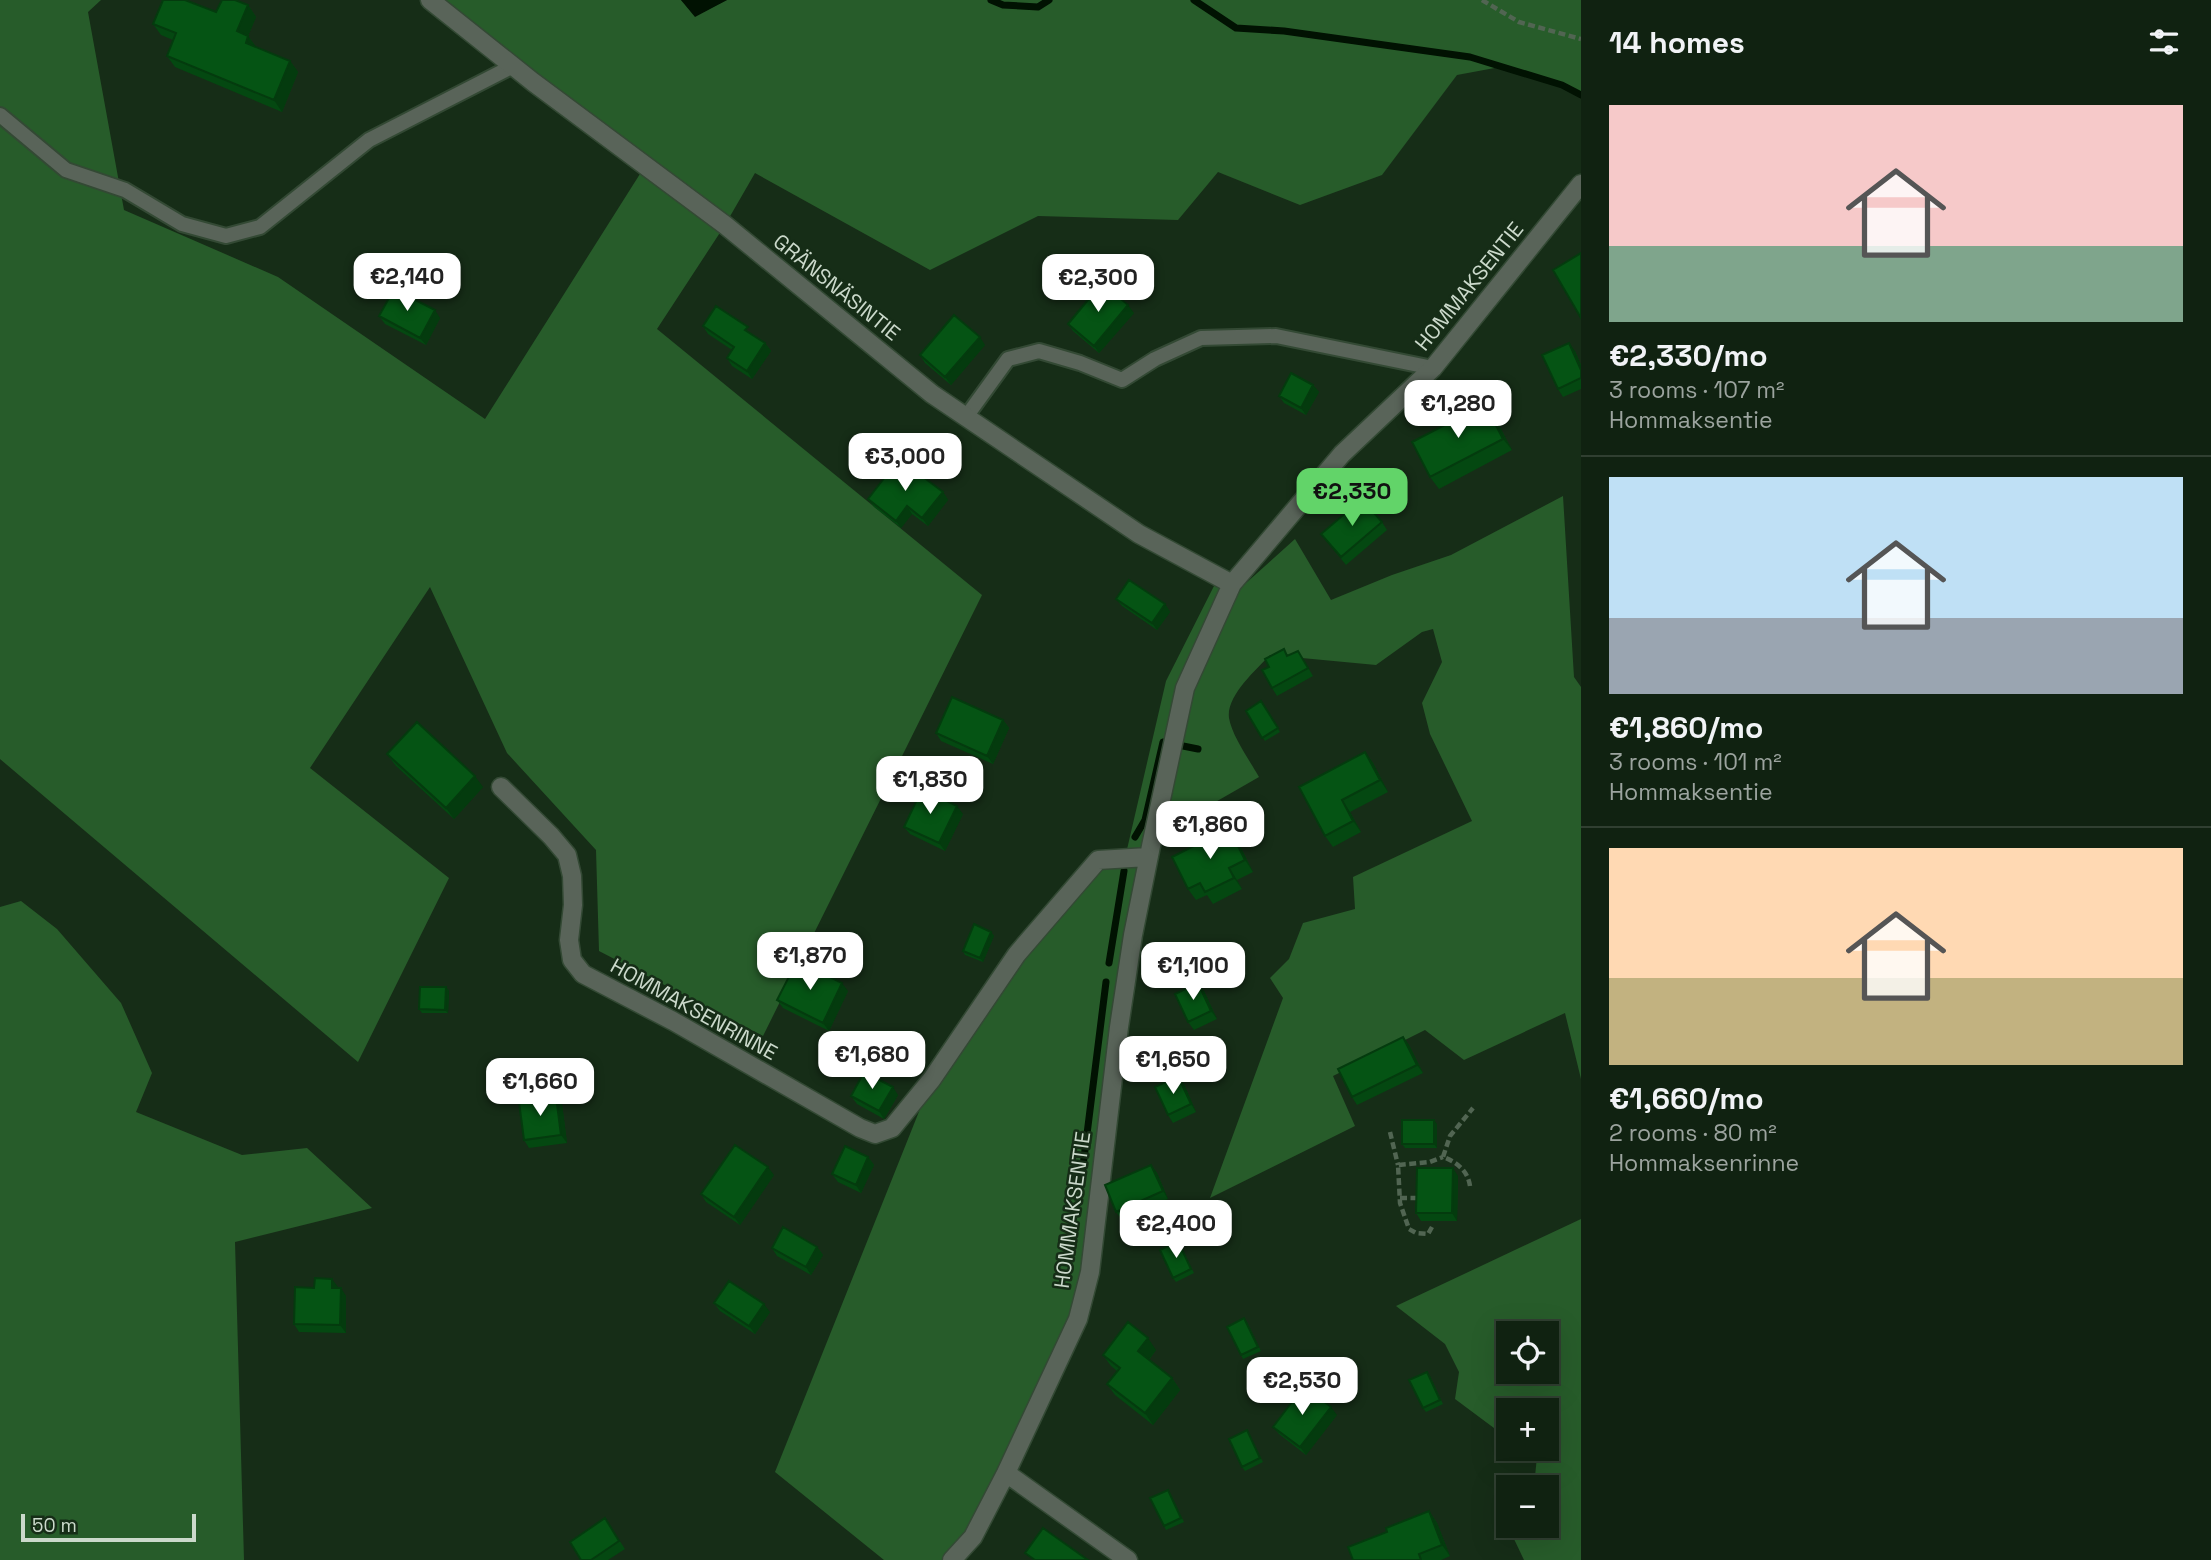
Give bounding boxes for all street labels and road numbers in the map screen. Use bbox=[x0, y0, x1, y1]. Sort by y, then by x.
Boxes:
street label: HOMMAKSENTIE bbox=[1409, 216, 1529, 356]
street label: GRÄNSNÄSINTIE bbox=[768, 228, 906, 346]
street label: HOMMAKSENRINNE bbox=[606, 952, 782, 1066]
street label: HOMMAKSENTIE bbox=[1048, 1130, 1096, 1290]

